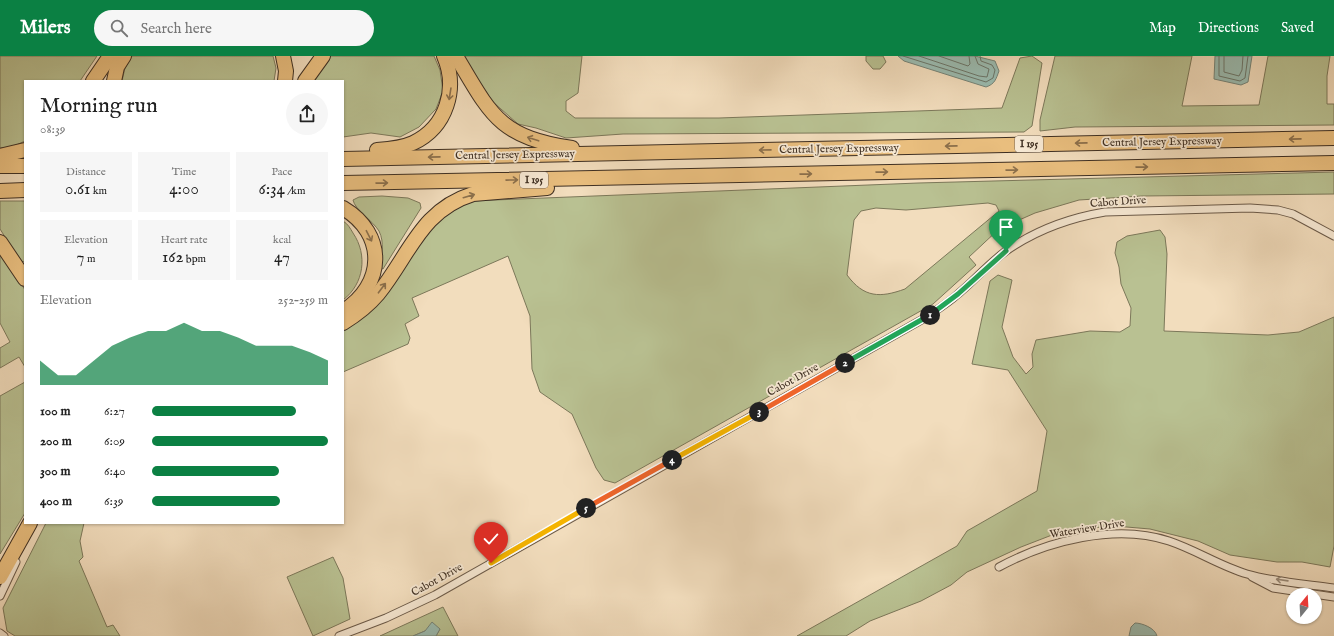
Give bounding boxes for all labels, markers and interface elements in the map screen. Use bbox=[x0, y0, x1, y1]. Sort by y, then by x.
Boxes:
search box bbox=[94, 10, 374, 46]
text: Milers bbox=[20, 16, 70, 40]
icon: search bbox=[108, 17, 130, 39]
text: Search here bbox=[140, 19, 212, 38]
text: Map bbox=[1149, 19, 1176, 37]
text: Directions bbox=[1198, 19, 1259, 37]
text: Saved bbox=[1281, 19, 1314, 37]
one-way arrow bbox=[445, 87, 453, 100]
text: Morning run bbox=[40, 92, 158, 120]
button: share bbox=[286, 93, 328, 135]
text: 08:39 bbox=[40, 121, 65, 138]
street label: Central Jersey Expressway bbox=[1102, 134, 1223, 150]
one-way arrow bbox=[526, 135, 539, 142]
one-way arrow bbox=[1289, 135, 1302, 143]
road number: I 195 bbox=[1015, 136, 1043, 152]
one-way arrow bbox=[1075, 140, 1088, 147]
street label: Central Jersey Expressway bbox=[779, 141, 900, 157]
one-way arrow bbox=[945, 142, 958, 150]
one-way arrow bbox=[759, 146, 772, 154]
street label: Central Jersey Expressway bbox=[455, 147, 576, 163]
one-way arrow bbox=[428, 153, 441, 161]
one-way arrow bbox=[1135, 163, 1148, 171]
text: Distance bbox=[66, 165, 106, 179]
text: Time bbox=[172, 165, 196, 179]
text: Pace bbox=[272, 165, 292, 179]
one-way arrow bbox=[1005, 166, 1018, 174]
one-way arrow bbox=[875, 169, 888, 176]
one-way arrow bbox=[799, 170, 812, 178]
road number: I 195 bbox=[520, 172, 548, 188]
one-way arrow bbox=[505, 176, 518, 184]
text: 0.61 bbox=[65, 179, 90, 200]
text: 4:00 bbox=[169, 179, 199, 200]
text: 6:34 bbox=[259, 179, 285, 200]
one-way arrow bbox=[375, 179, 388, 187]
text: km bbox=[90, 184, 107, 198]
text: /km bbox=[285, 184, 305, 198]
one-way arrow bbox=[462, 192, 475, 199]
street label: Cabot Drive bbox=[1089, 193, 1147, 211]
pin bbox=[989, 210, 1023, 251]
icon: arrive bbox=[995, 216, 1017, 238]
one-way arrow bbox=[366, 230, 373, 242]
text: Elevation bbox=[64, 233, 108, 247]
text: Heart rate bbox=[161, 233, 207, 247]
text: kcal bbox=[273, 233, 291, 247]
text: 7 bbox=[77, 247, 85, 268]
text: 162 bbox=[162, 247, 183, 268]
text: 47 bbox=[274, 247, 290, 268]
text: m bbox=[85, 252, 95, 266]
text: bpm bbox=[183, 252, 206, 266]
one-way arrow bbox=[378, 283, 386, 294]
text: Elevation bbox=[40, 292, 92, 309]
text: 252–259 m bbox=[278, 292, 328, 309]
pin: 1 bbox=[920, 305, 940, 325]
text: 1 bbox=[928, 308, 932, 322]
pin: 2 bbox=[835, 353, 855, 373]
text: 2 bbox=[842, 356, 848, 370]
street label: Cabot Drive bbox=[765, 360, 821, 400]
pin: 3 bbox=[749, 402, 769, 422]
text: 100 m bbox=[40, 403, 70, 420]
text: 6:27 bbox=[104, 403, 125, 420]
text: 3 bbox=[757, 405, 761, 419]
text: 200 m bbox=[40, 433, 72, 450]
text: 6:09 bbox=[104, 433, 125, 450]
pin: 4 bbox=[662, 450, 682, 470]
text: 4 bbox=[669, 453, 675, 467]
text: 300 m bbox=[40, 463, 71, 480]
text: 6:40 bbox=[104, 463, 126, 480]
text: 400 m bbox=[40, 493, 72, 510]
text: 6:39 bbox=[104, 493, 123, 510]
pin: 5 bbox=[576, 498, 596, 518]
text: 5 bbox=[584, 501, 588, 515]
street label: Waterview Drive bbox=[1049, 516, 1125, 542]
pin bbox=[474, 522, 508, 563]
icon: check bbox=[480, 528, 502, 550]
street label: Cabot Drive bbox=[409, 560, 465, 600]
one-way arrow bbox=[1275, 576, 1288, 584]
north arrow bbox=[1286, 588, 1322, 624]
map controls bbox=[1286, 588, 1322, 624]

